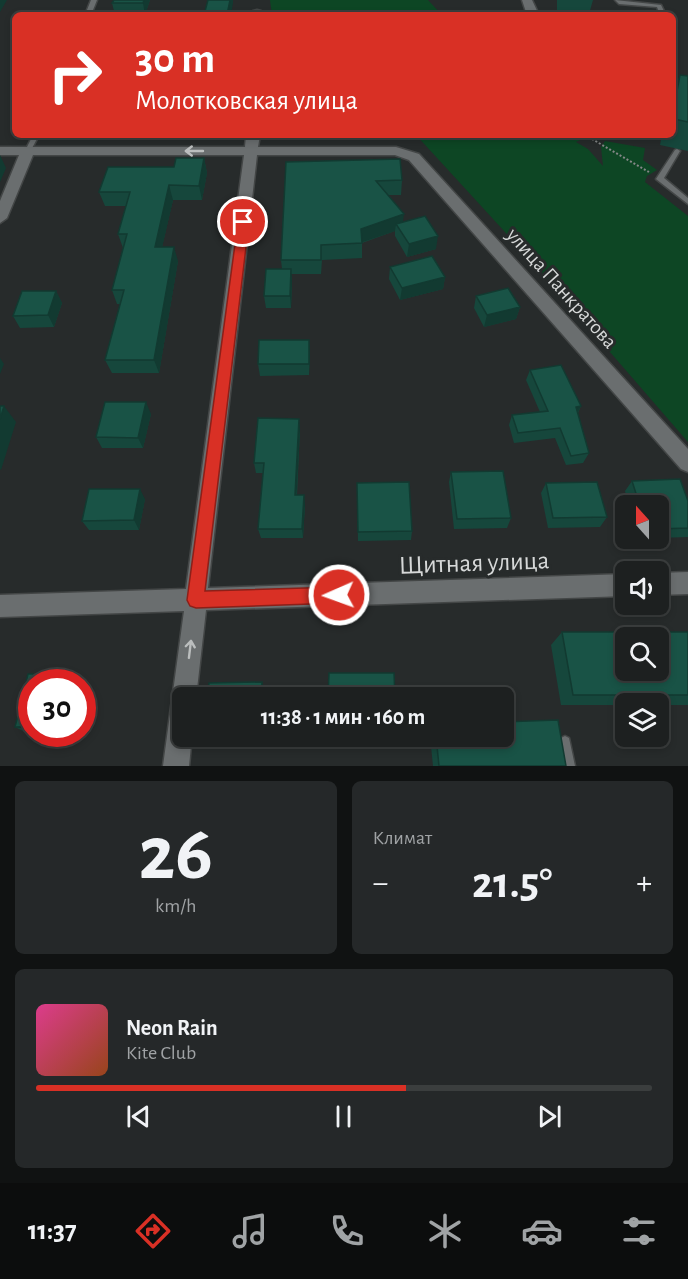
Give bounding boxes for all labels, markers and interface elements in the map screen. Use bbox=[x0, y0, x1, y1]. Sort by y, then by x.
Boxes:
icon: right bbox=[36, 36, 114, 114]
text: 30 m bbox=[135, 38, 215, 80]
text: Молотковская улица bbox=[135, 87, 358, 114]
one-way arrow bbox=[184, 145, 204, 157]
pin bbox=[217, 196, 268, 247]
icon: arrive bbox=[226, 205, 259, 238]
street label: улица Панкратова bbox=[502, 223, 621, 353]
north arrow bbox=[615, 495, 669, 549]
map controls bbox=[615, 495, 669, 747]
street label: Щитная улица bbox=[398, 547, 550, 579]
button: sound bbox=[615, 561, 669, 615]
position arrow bbox=[307, 563, 371, 627]
button: search bbox=[615, 627, 669, 681]
one-way arrow bbox=[184, 639, 195, 659]
speed limit sign: 30 bbox=[18, 669, 96, 747]
button: layers bbox=[615, 693, 669, 747]
text: 11:38 · 1 мин · 160 m bbox=[261, 706, 425, 728]
text: 26 bbox=[139, 816, 213, 894]
text: Климат bbox=[373, 828, 432, 848]
text: 21.5° bbox=[472, 861, 552, 906]
text: − bbox=[373, 867, 388, 900]
text: + bbox=[636, 867, 652, 900]
text: km/h bbox=[155, 896, 196, 916]
text: Neon Rain bbox=[126, 1017, 218, 1039]
text: Kite Club bbox=[126, 1043, 196, 1063]
icon: previous bbox=[122, 1100, 155, 1133]
icon: pause bbox=[327, 1100, 360, 1133]
icon: next bbox=[533, 1100, 566, 1133]
icon: directions bbox=[132, 1210, 174, 1252]
icon: music bbox=[229, 1210, 271, 1252]
icon: phone bbox=[326, 1210, 368, 1252]
icon: climate bbox=[424, 1210, 466, 1252]
icon: car bbox=[521, 1210, 563, 1252]
icon: filters bbox=[618, 1210, 660, 1252]
text: 11:37 bbox=[28, 1217, 77, 1244]

